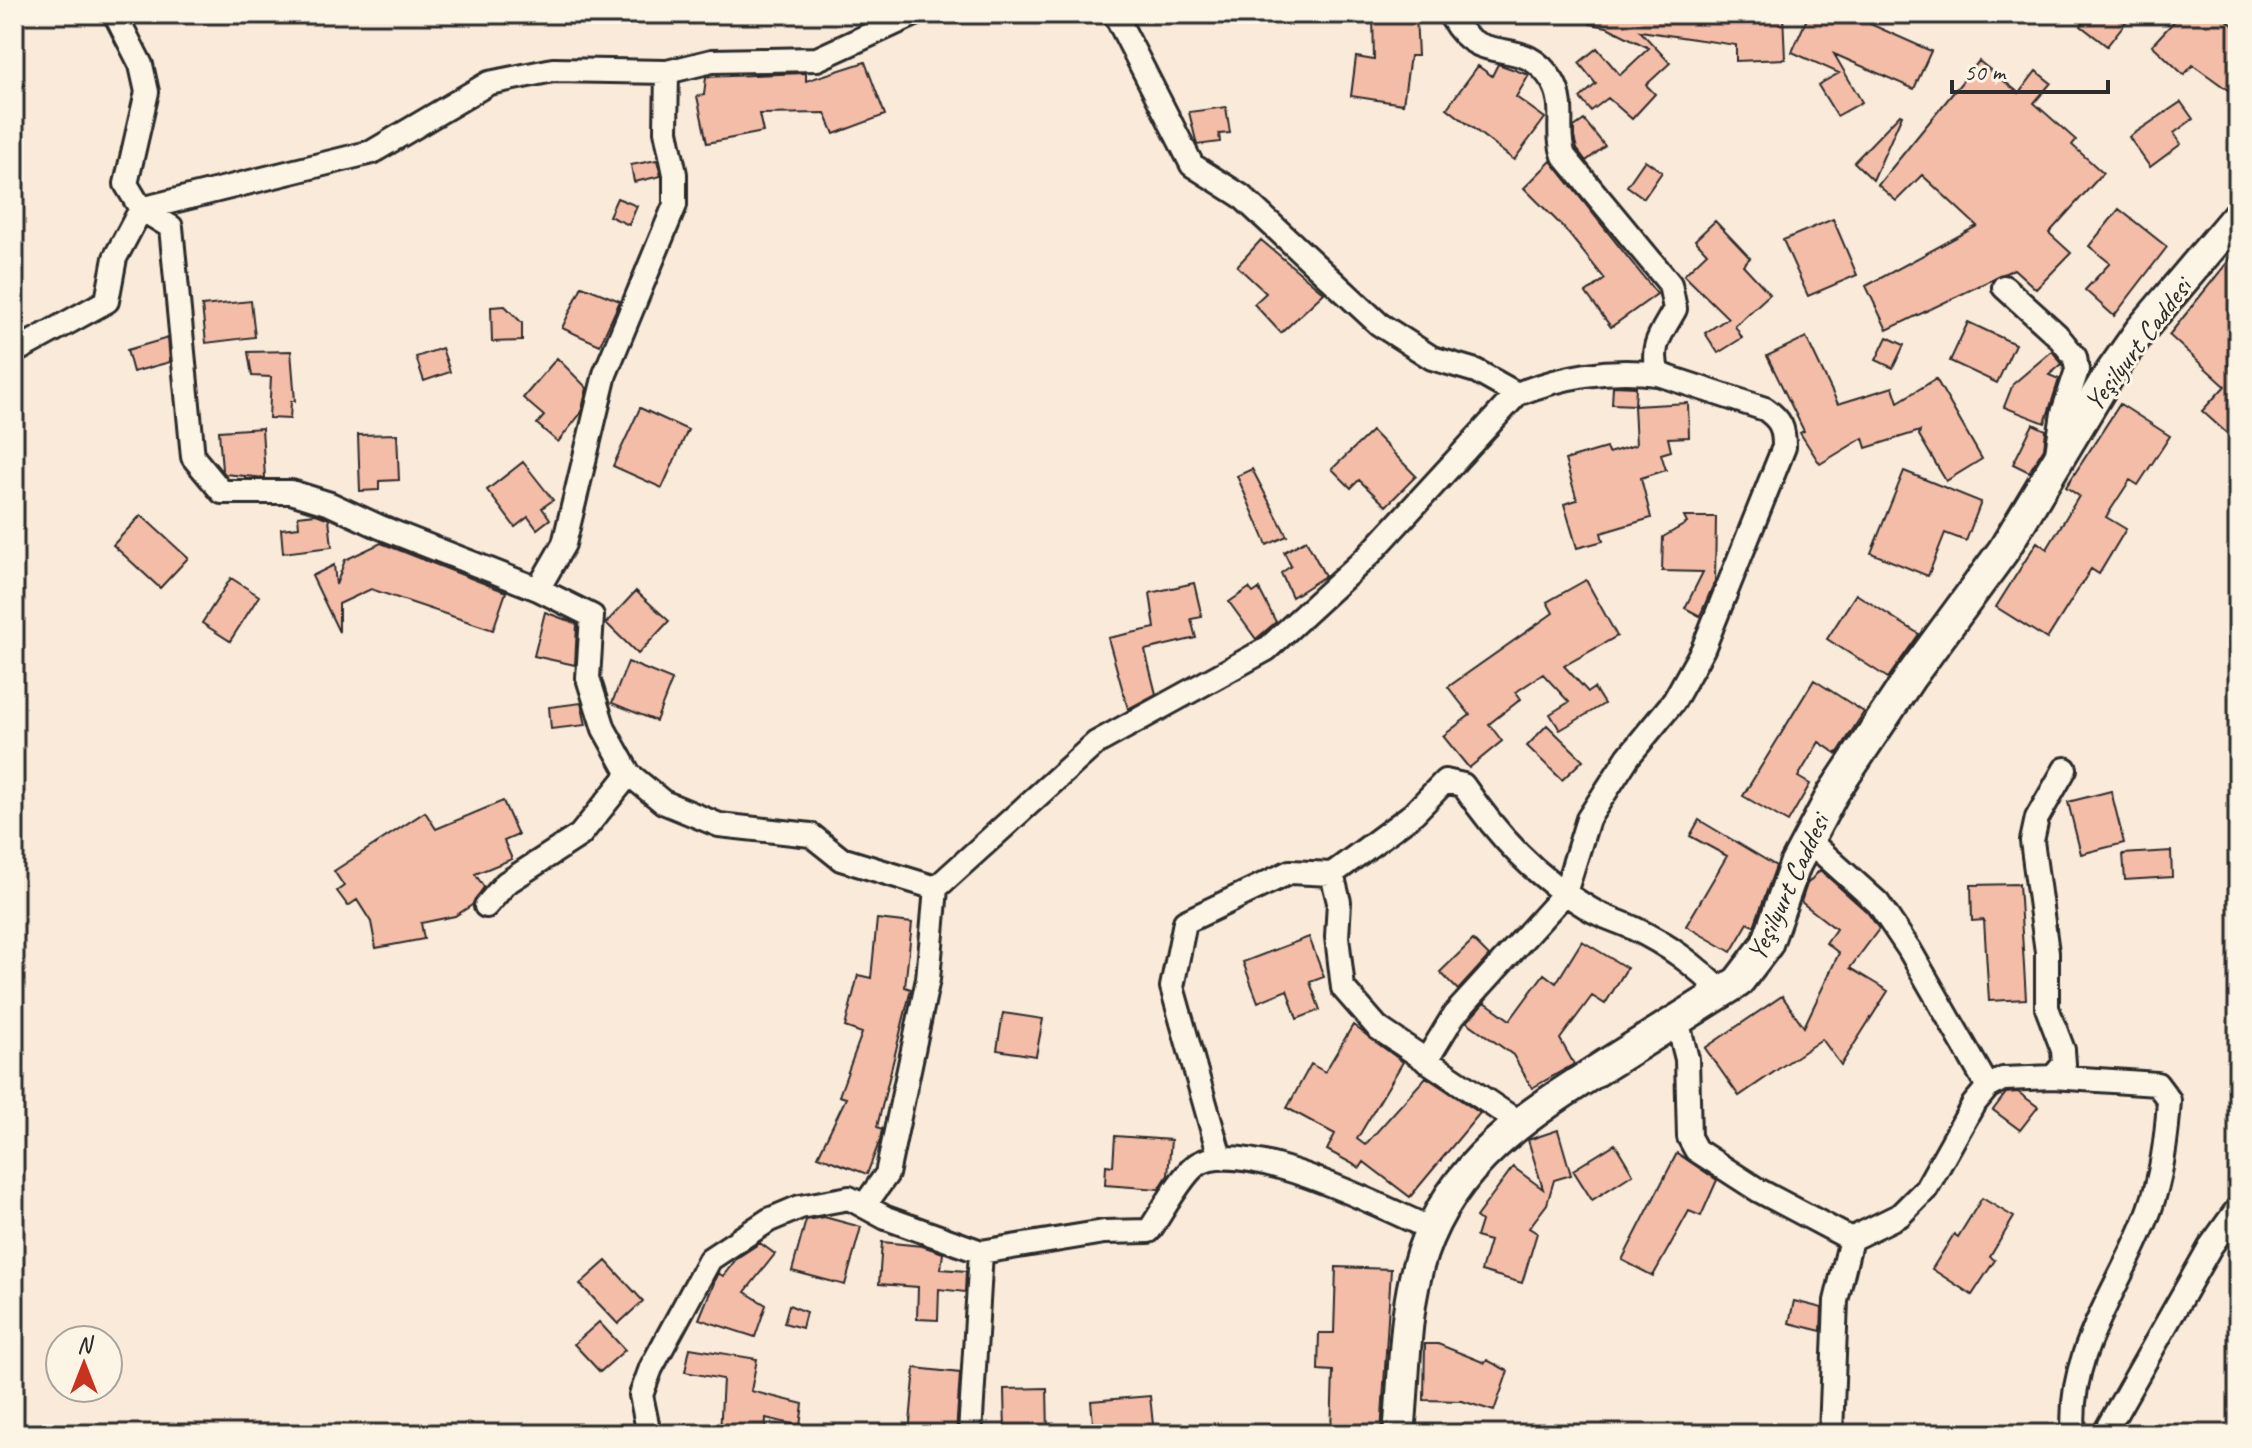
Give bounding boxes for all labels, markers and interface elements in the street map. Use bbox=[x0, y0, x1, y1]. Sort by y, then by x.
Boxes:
scale bar bbox=[1952, 44, 2108, 94]
text: 50 m bbox=[1964, 57, 2007, 87]
street label: Yeşilyurt Caddesi bbox=[2076, 268, 2201, 418]
street label: Yeşilyurt Caddesi bbox=[1738, 805, 1838, 966]
north arrow bbox=[44, 1324, 124, 1404]
text: N bbox=[77, 1331, 94, 1359]

